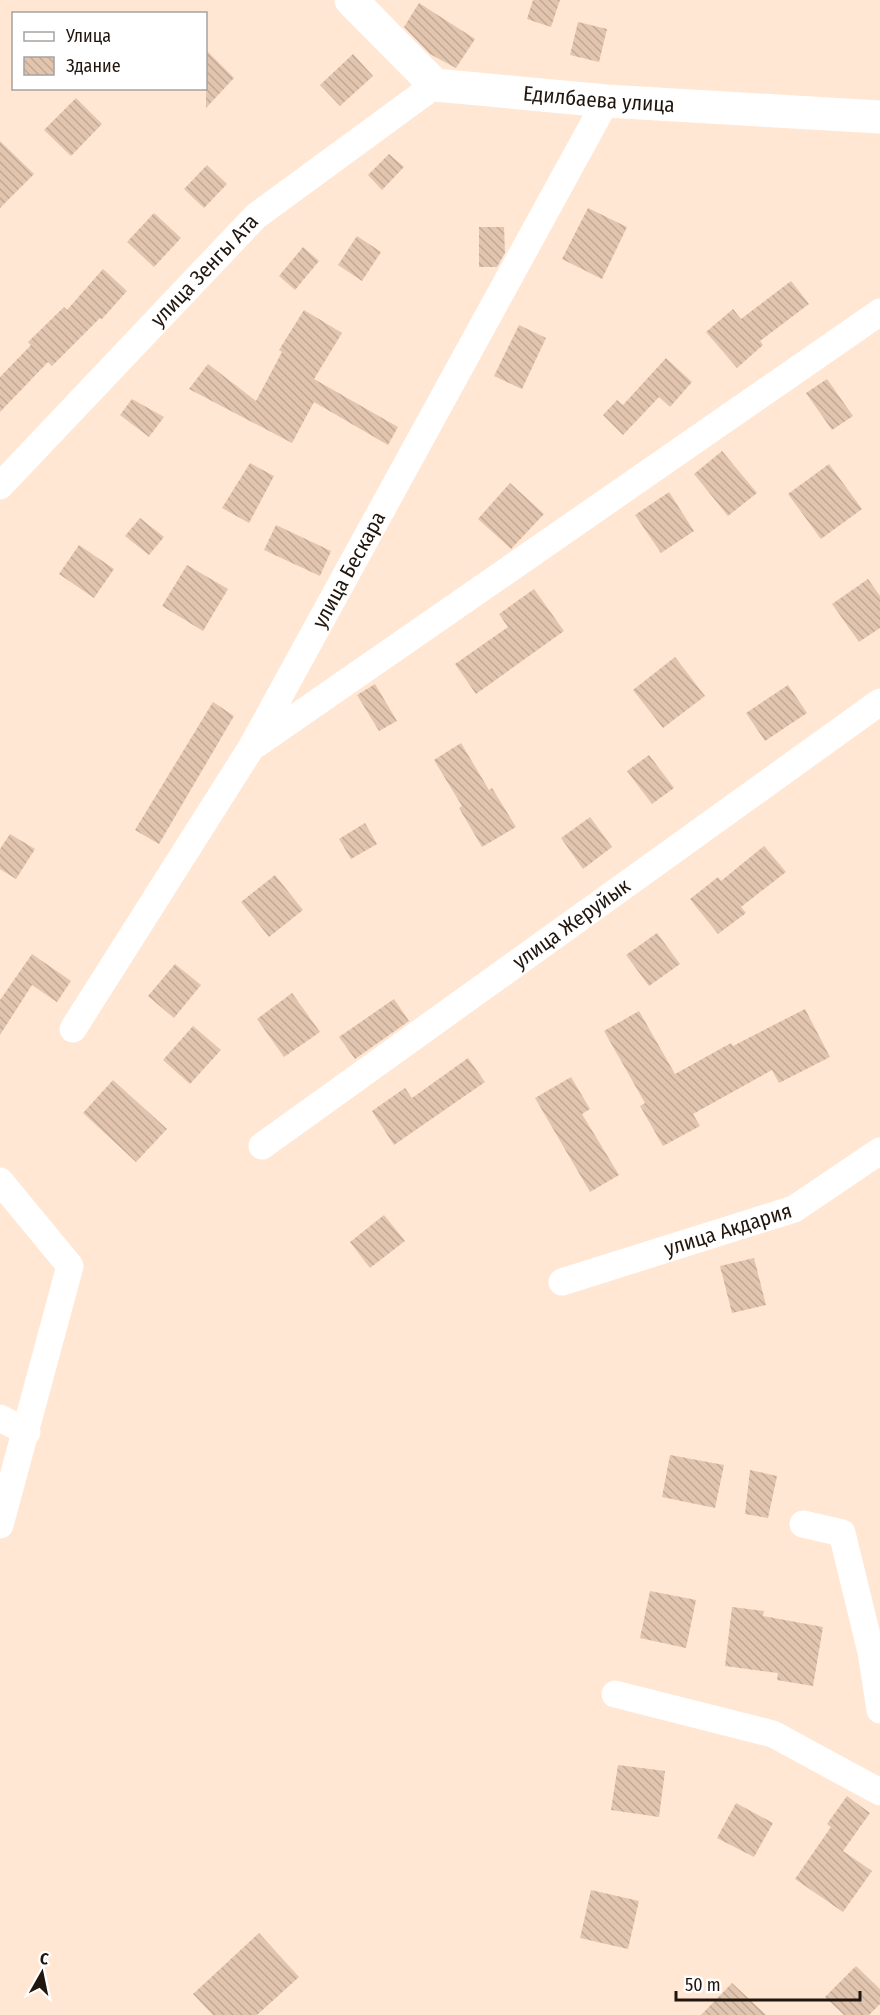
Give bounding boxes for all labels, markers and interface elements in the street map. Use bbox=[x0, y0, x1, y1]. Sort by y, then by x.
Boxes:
legend bbox=[12, 12, 207, 90]
text: Улица bbox=[65, 25, 111, 47]
text: Здание bbox=[66, 55, 121, 77]
street label: Едилбаева улица bbox=[522, 80, 675, 118]
street label: улица Зенгы Ата bbox=[145, 209, 264, 332]
street label: улица Бескара bbox=[306, 507, 391, 633]
street label: улица Жеруйык bbox=[507, 873, 635, 975]
street label: улица Акдария bbox=[661, 1198, 795, 1262]
north arrow bbox=[12, 1943, 72, 2003]
text: С bbox=[39, 1949, 50, 1969]
scale bar bbox=[676, 1964, 860, 2002]
text: 50 m bbox=[685, 1974, 721, 1996]

